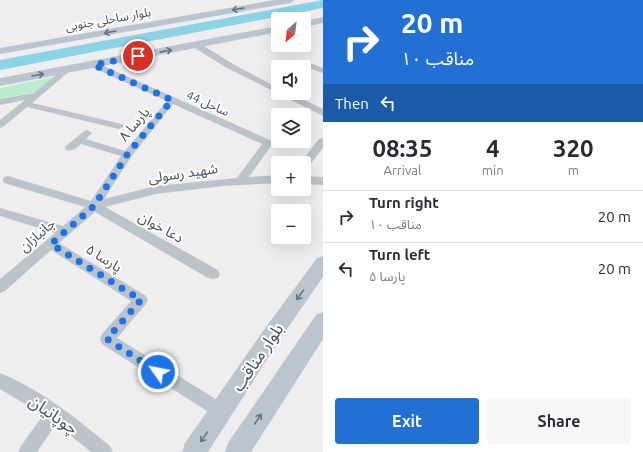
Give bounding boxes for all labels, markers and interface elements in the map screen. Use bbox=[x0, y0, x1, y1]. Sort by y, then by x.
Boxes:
street label: بلوار ساحلی جنوبی bbox=[64, 5, 152, 34]
one-way arrow bbox=[232, 5, 245, 13]
text: 20 m bbox=[401, 7, 463, 38]
north arrow bbox=[271, 12, 311, 52]
map controls bbox=[271, 12, 311, 244]
icon: right bbox=[335, 16, 387, 68]
one-way arrow bbox=[104, 28, 117, 36]
pin bbox=[121, 39, 155, 73]
icon: arrive bbox=[127, 45, 149, 67]
one-way arrow bbox=[159, 47, 172, 55]
text: مناقب ۱۰ bbox=[401, 48, 474, 68]
button: sound bbox=[271, 60, 311, 100]
one-way arrow bbox=[31, 71, 44, 79]
street label: ساحل 44 bbox=[184, 88, 231, 119]
icon: left bbox=[377, 92, 399, 114]
text: Then bbox=[335, 95, 369, 112]
street label: پارسا ۸ bbox=[115, 104, 154, 146]
button: layers bbox=[271, 108, 311, 148]
text: 08:35 bbox=[372, 135, 432, 162]
text: 4 bbox=[486, 135, 499, 162]
text: 320 bbox=[553, 135, 594, 162]
button: + bbox=[271, 156, 311, 196]
street label: شهید رسولی bbox=[147, 160, 219, 187]
text: Arrival bbox=[383, 163, 421, 177]
text: min bbox=[482, 163, 504, 177]
text: m bbox=[568, 163, 579, 177]
text: Turn right bbox=[369, 194, 439, 211]
button: − bbox=[271, 204, 311, 244]
icon: right bbox=[335, 206, 357, 228]
street label: دعا خوان bbox=[135, 208, 186, 247]
text: 20 m bbox=[598, 208, 631, 225]
street label: جانبازان bbox=[16, 215, 59, 256]
text: مناقب ۱۰ bbox=[369, 217, 422, 231]
street label: پارسا ۵ bbox=[82, 241, 125, 277]
text: Turn left bbox=[369, 246, 430, 263]
icon: left bbox=[335, 258, 357, 280]
text: 20 m bbox=[598, 260, 631, 277]
text: پارسا ۵ bbox=[369, 269, 405, 283]
one-way arrow bbox=[296, 289, 304, 300]
street label: بلوار مناقب bbox=[227, 319, 287, 395]
position arrow bbox=[137, 351, 179, 393]
street label: چوپانیان bbox=[25, 390, 82, 439]
button: Exit bbox=[335, 398, 479, 444]
button: Share bbox=[487, 398, 631, 444]
one-way arrow bbox=[254, 414, 262, 425]
one-way arrow bbox=[200, 431, 208, 442]

